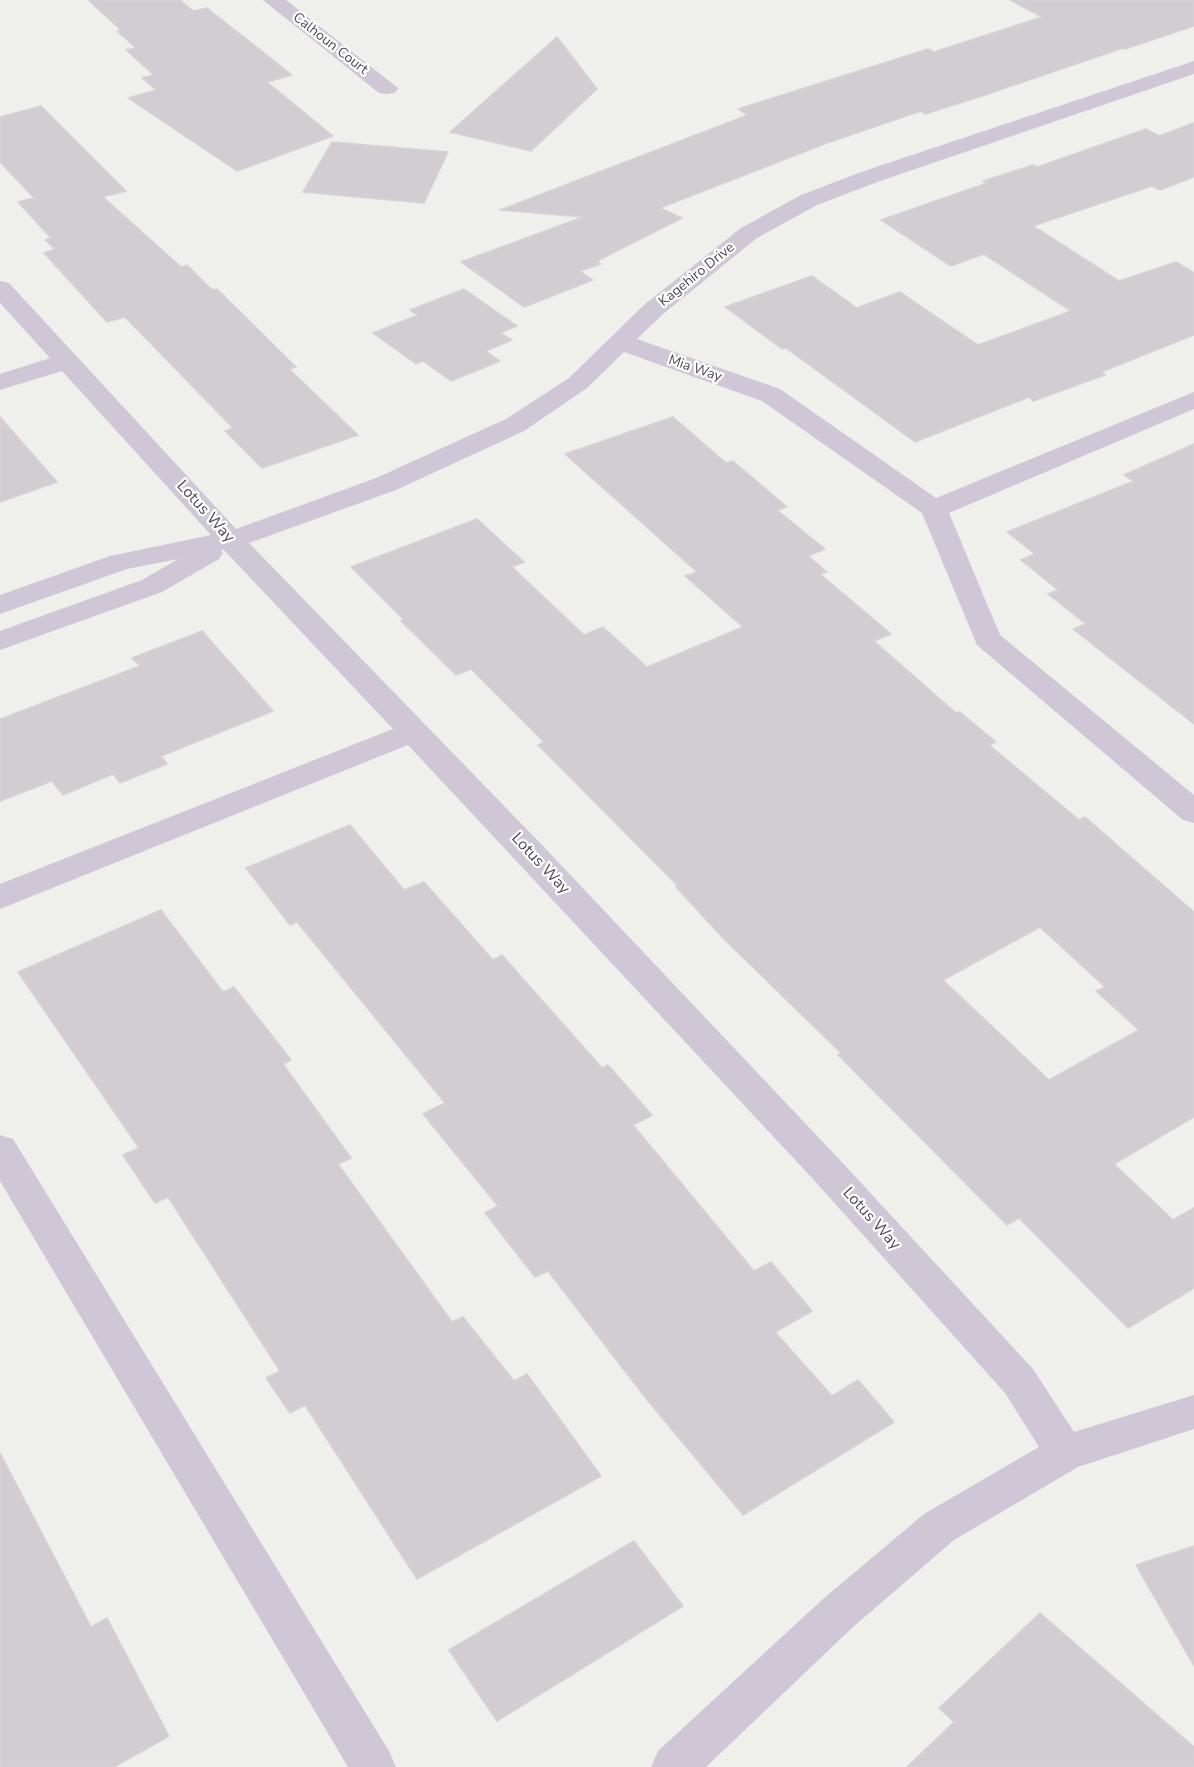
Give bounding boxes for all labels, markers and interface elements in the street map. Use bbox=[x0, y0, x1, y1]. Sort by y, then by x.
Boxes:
street label: Calhoun Court bbox=[289, 9, 371, 79]
street label: Kagehiro Drive bbox=[656, 239, 738, 311]
street label: Mia Way bbox=[666, 352, 724, 386]
street label: Lotus Way bbox=[172, 477, 238, 547]
street label: Lotus Way bbox=[507, 829, 573, 899]
street label: Lotus Way bbox=[838, 1184, 904, 1254]

